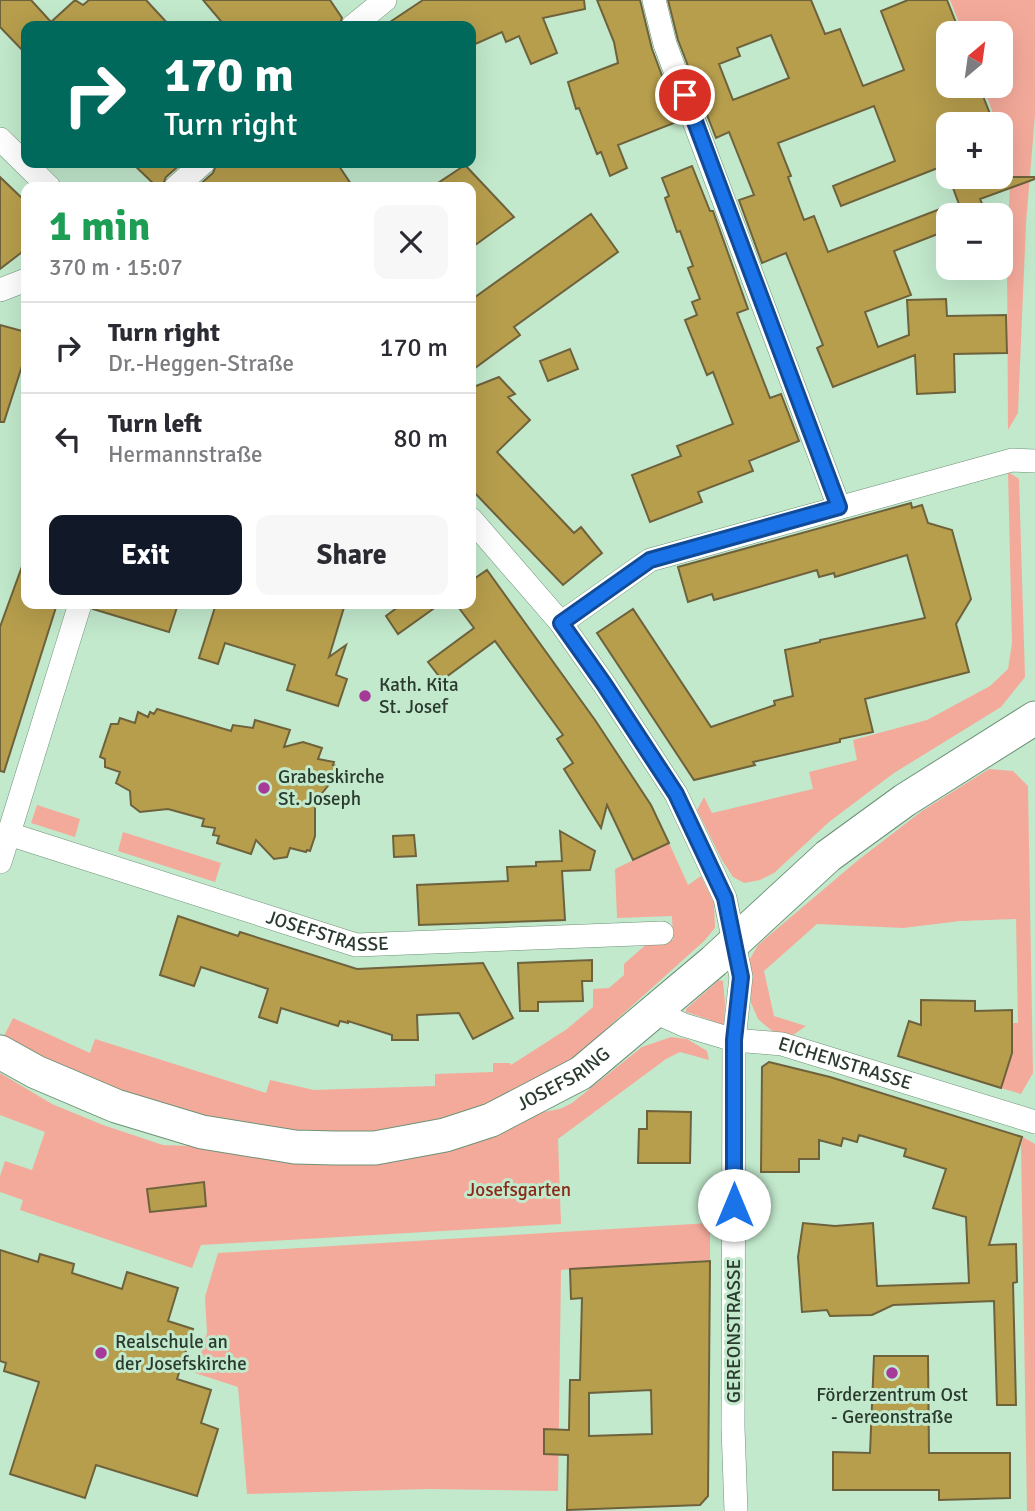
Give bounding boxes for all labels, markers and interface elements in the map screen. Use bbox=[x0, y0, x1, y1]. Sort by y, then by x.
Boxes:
north arrow bbox=[936, 21, 1013, 98]
map controls bbox=[936, 21, 1013, 280]
text: 170 m bbox=[164, 45, 294, 105]
icon: right bbox=[49, 49, 140, 140]
pin bbox=[655, 65, 715, 125]
icon: arrive bbox=[666, 76, 704, 114]
text: Turn right bbox=[164, 105, 297, 144]
button: + bbox=[936, 112, 1013, 189]
text: 1 min bbox=[49, 201, 150, 252]
button: − bbox=[936, 203, 1013, 280]
button: close bbox=[374, 205, 448, 279]
text: 370 m · 15:07 bbox=[49, 253, 183, 282]
text: Turn right bbox=[108, 317, 220, 349]
icon: right bbox=[49, 329, 87, 367]
text: 170 m bbox=[379, 332, 448, 364]
text: Dr.-Heggen-Straße bbox=[108, 349, 294, 378]
text: Turn left bbox=[108, 408, 202, 440]
icon: left bbox=[49, 420, 87, 458]
text: 80 m bbox=[393, 423, 448, 455]
text: Hermannstraße bbox=[108, 440, 263, 469]
button: Exit bbox=[49, 515, 242, 595]
button: Share bbox=[256, 515, 448, 595]
place label: Kath. Kita St. Josef bbox=[379, 673, 459, 719]
marker: Kath. Kita St. Josef bbox=[357, 688, 373, 704]
place label: Grabeskirche St. Joseph bbox=[278, 765, 385, 811]
marker: Grabeskirche St. Joseph bbox=[256, 780, 272, 796]
street label: JOSEFSTRASSE bbox=[263, 905, 389, 957]
street label: EICHENSTRASSE bbox=[775, 1032, 915, 1095]
street label: JOSEFSRING bbox=[513, 1042, 615, 1116]
position arrow bbox=[697, 1168, 771, 1242]
park label: Josefsgarten bbox=[467, 1178, 571, 1202]
street label: GEREONSTRASSE bbox=[722, 1259, 746, 1403]
place label: Realschule an der Josefskirche bbox=[115, 1330, 247, 1376]
marker: Realschule an der Josefskirche bbox=[93, 1345, 109, 1361]
marker: Förderzentrum Ost - Gereonstraße bbox=[884, 1365, 900, 1381]
place label: Förderzentrum Ost - Gereonstraße bbox=[816, 1383, 968, 1429]

